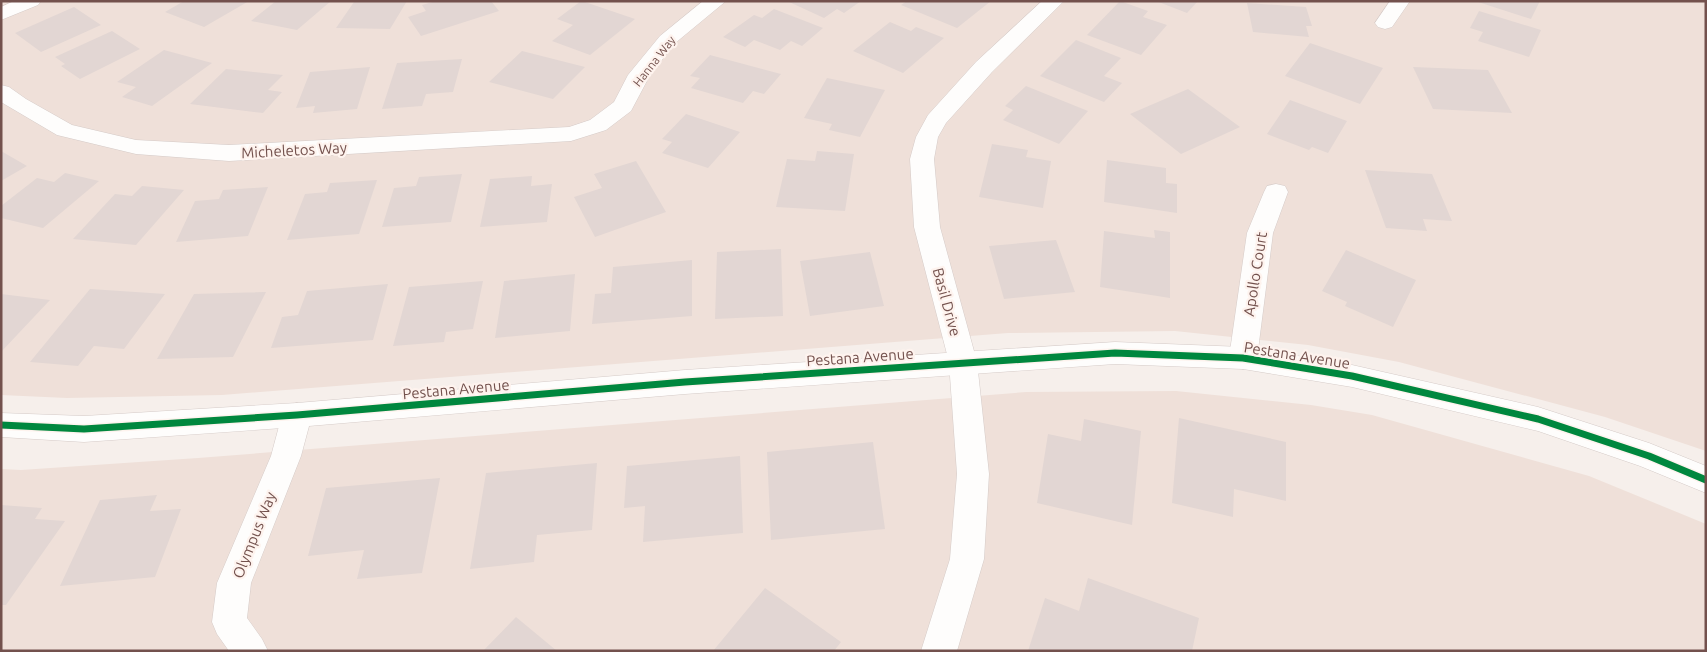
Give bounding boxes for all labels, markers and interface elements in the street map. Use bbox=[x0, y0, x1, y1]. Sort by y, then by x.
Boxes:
street label: Hanna Way bbox=[630, 33, 678, 89]
street label: Micheletos Way bbox=[241, 139, 347, 161]
street label: Apollo Court bbox=[1240, 230, 1270, 318]
street label: Basil Drive bbox=[930, 266, 964, 338]
street label: Pestana Avenue bbox=[1243, 338, 1351, 372]
street label: Pestana Avenue bbox=[806, 345, 914, 369]
street label: Pestana Avenue bbox=[402, 376, 510, 402]
street label: Olympus Way bbox=[229, 489, 279, 581]

